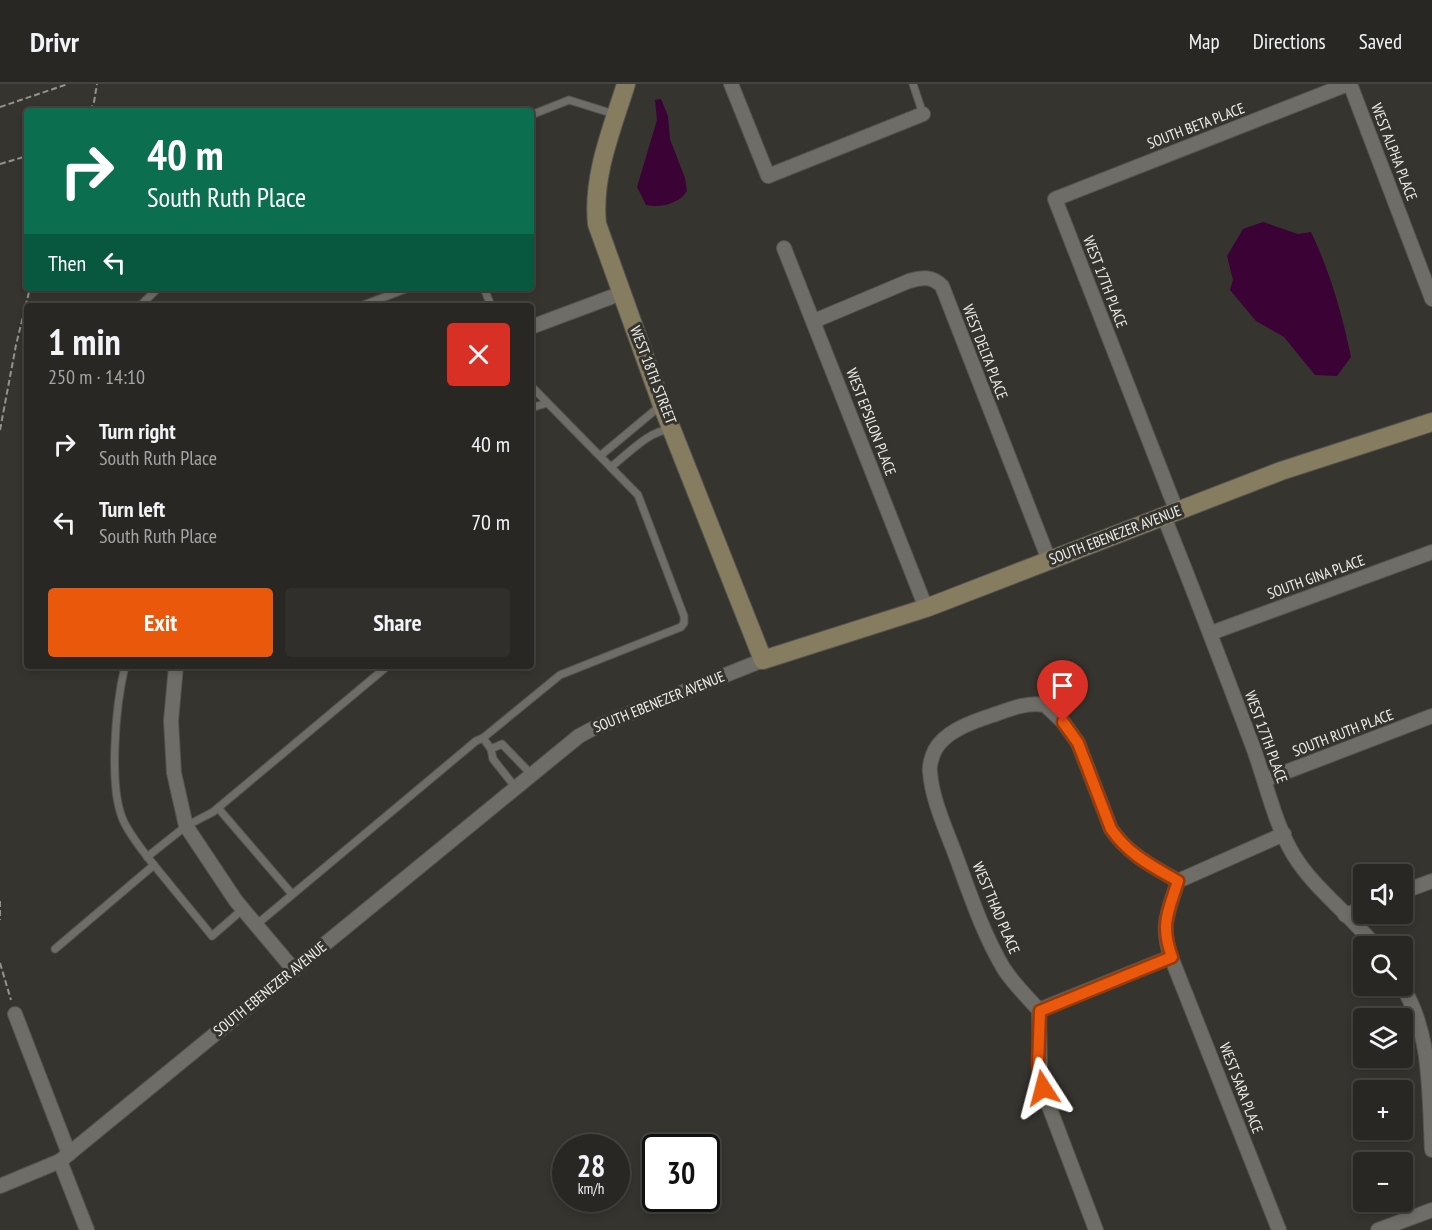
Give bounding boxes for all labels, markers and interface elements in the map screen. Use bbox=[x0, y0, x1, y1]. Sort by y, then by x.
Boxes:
text: Drivr bbox=[30, 23, 79, 60]
text: Map bbox=[1189, 28, 1220, 55]
text: Directions bbox=[1253, 28, 1326, 55]
text: Saved bbox=[1359, 28, 1402, 55]
street label: SOUTH BETA PLACE bbox=[1144, 98, 1247, 153]
street label: WEST ALPHA PLACE bbox=[1367, 100, 1422, 203]
text: 40 m bbox=[147, 127, 224, 182]
icon: right bbox=[48, 132, 126, 210]
text: South Ruth Place bbox=[147, 180, 306, 214]
street label: WEST 17TH PLACE bbox=[1079, 233, 1132, 330]
icon: left bbox=[98, 246, 131, 279]
text: Then bbox=[48, 249, 86, 277]
street label: WEST DELTA PLACE bbox=[959, 302, 1012, 402]
text: 1 min bbox=[48, 318, 121, 365]
button: close bbox=[447, 323, 510, 386]
street label: WEST 18TH STREET bbox=[626, 323, 681, 427]
text: 250 m · 14:10 bbox=[48, 364, 145, 390]
street label: WEST EPSILON PLACE bbox=[842, 365, 901, 478]
text: Turn right bbox=[99, 417, 176, 445]
icon: right bbox=[48, 428, 81, 461]
text: 40 m bbox=[471, 430, 510, 458]
text: South Ruth Place bbox=[99, 445, 217, 471]
text: Turn left bbox=[99, 495, 165, 523]
street label: SOUTH EBENEZER AVENUE bbox=[1046, 501, 1184, 568]
icon: left bbox=[48, 506, 81, 539]
text: 70 m bbox=[471, 508, 510, 536]
text: South Ruth Place bbox=[99, 523, 217, 549]
street label: SOUTH GINA PLACE bbox=[1265, 550, 1367, 603]
button: Exit bbox=[48, 588, 273, 657]
button: Share bbox=[285, 588, 510, 657]
pin bbox=[1037, 660, 1088, 722]
street label: SOUTH EBENEZER AVENUE bbox=[590, 666, 727, 737]
icon: arrive bbox=[1046, 669, 1079, 702]
street label: WEST 17TH PLACE bbox=[1241, 688, 1292, 786]
street label: SOUTH RUTH PLACE bbox=[1290, 705, 1396, 760]
street label: WEST THAD PLACE bbox=[969, 859, 1024, 957]
map controls bbox=[1353, 864, 1413, 1212]
button: sound bbox=[1353, 864, 1413, 924]
button: search bbox=[1353, 936, 1413, 996]
street label: SOUTH EBENEZER AVENUE bbox=[209, 937, 330, 1040]
button: layers bbox=[1353, 1008, 1413, 1068]
street label: WEST SARA PLACE bbox=[1215, 1040, 1267, 1136]
position arrow bbox=[1011, 1056, 1075, 1120]
button: + bbox=[1353, 1080, 1413, 1140]
speed limit sign: 30 bbox=[642, 1134, 720, 1212]
text: 28 bbox=[577, 1146, 605, 1185]
button: − bbox=[1353, 1152, 1413, 1212]
text: km/h bbox=[578, 1179, 604, 1198]

